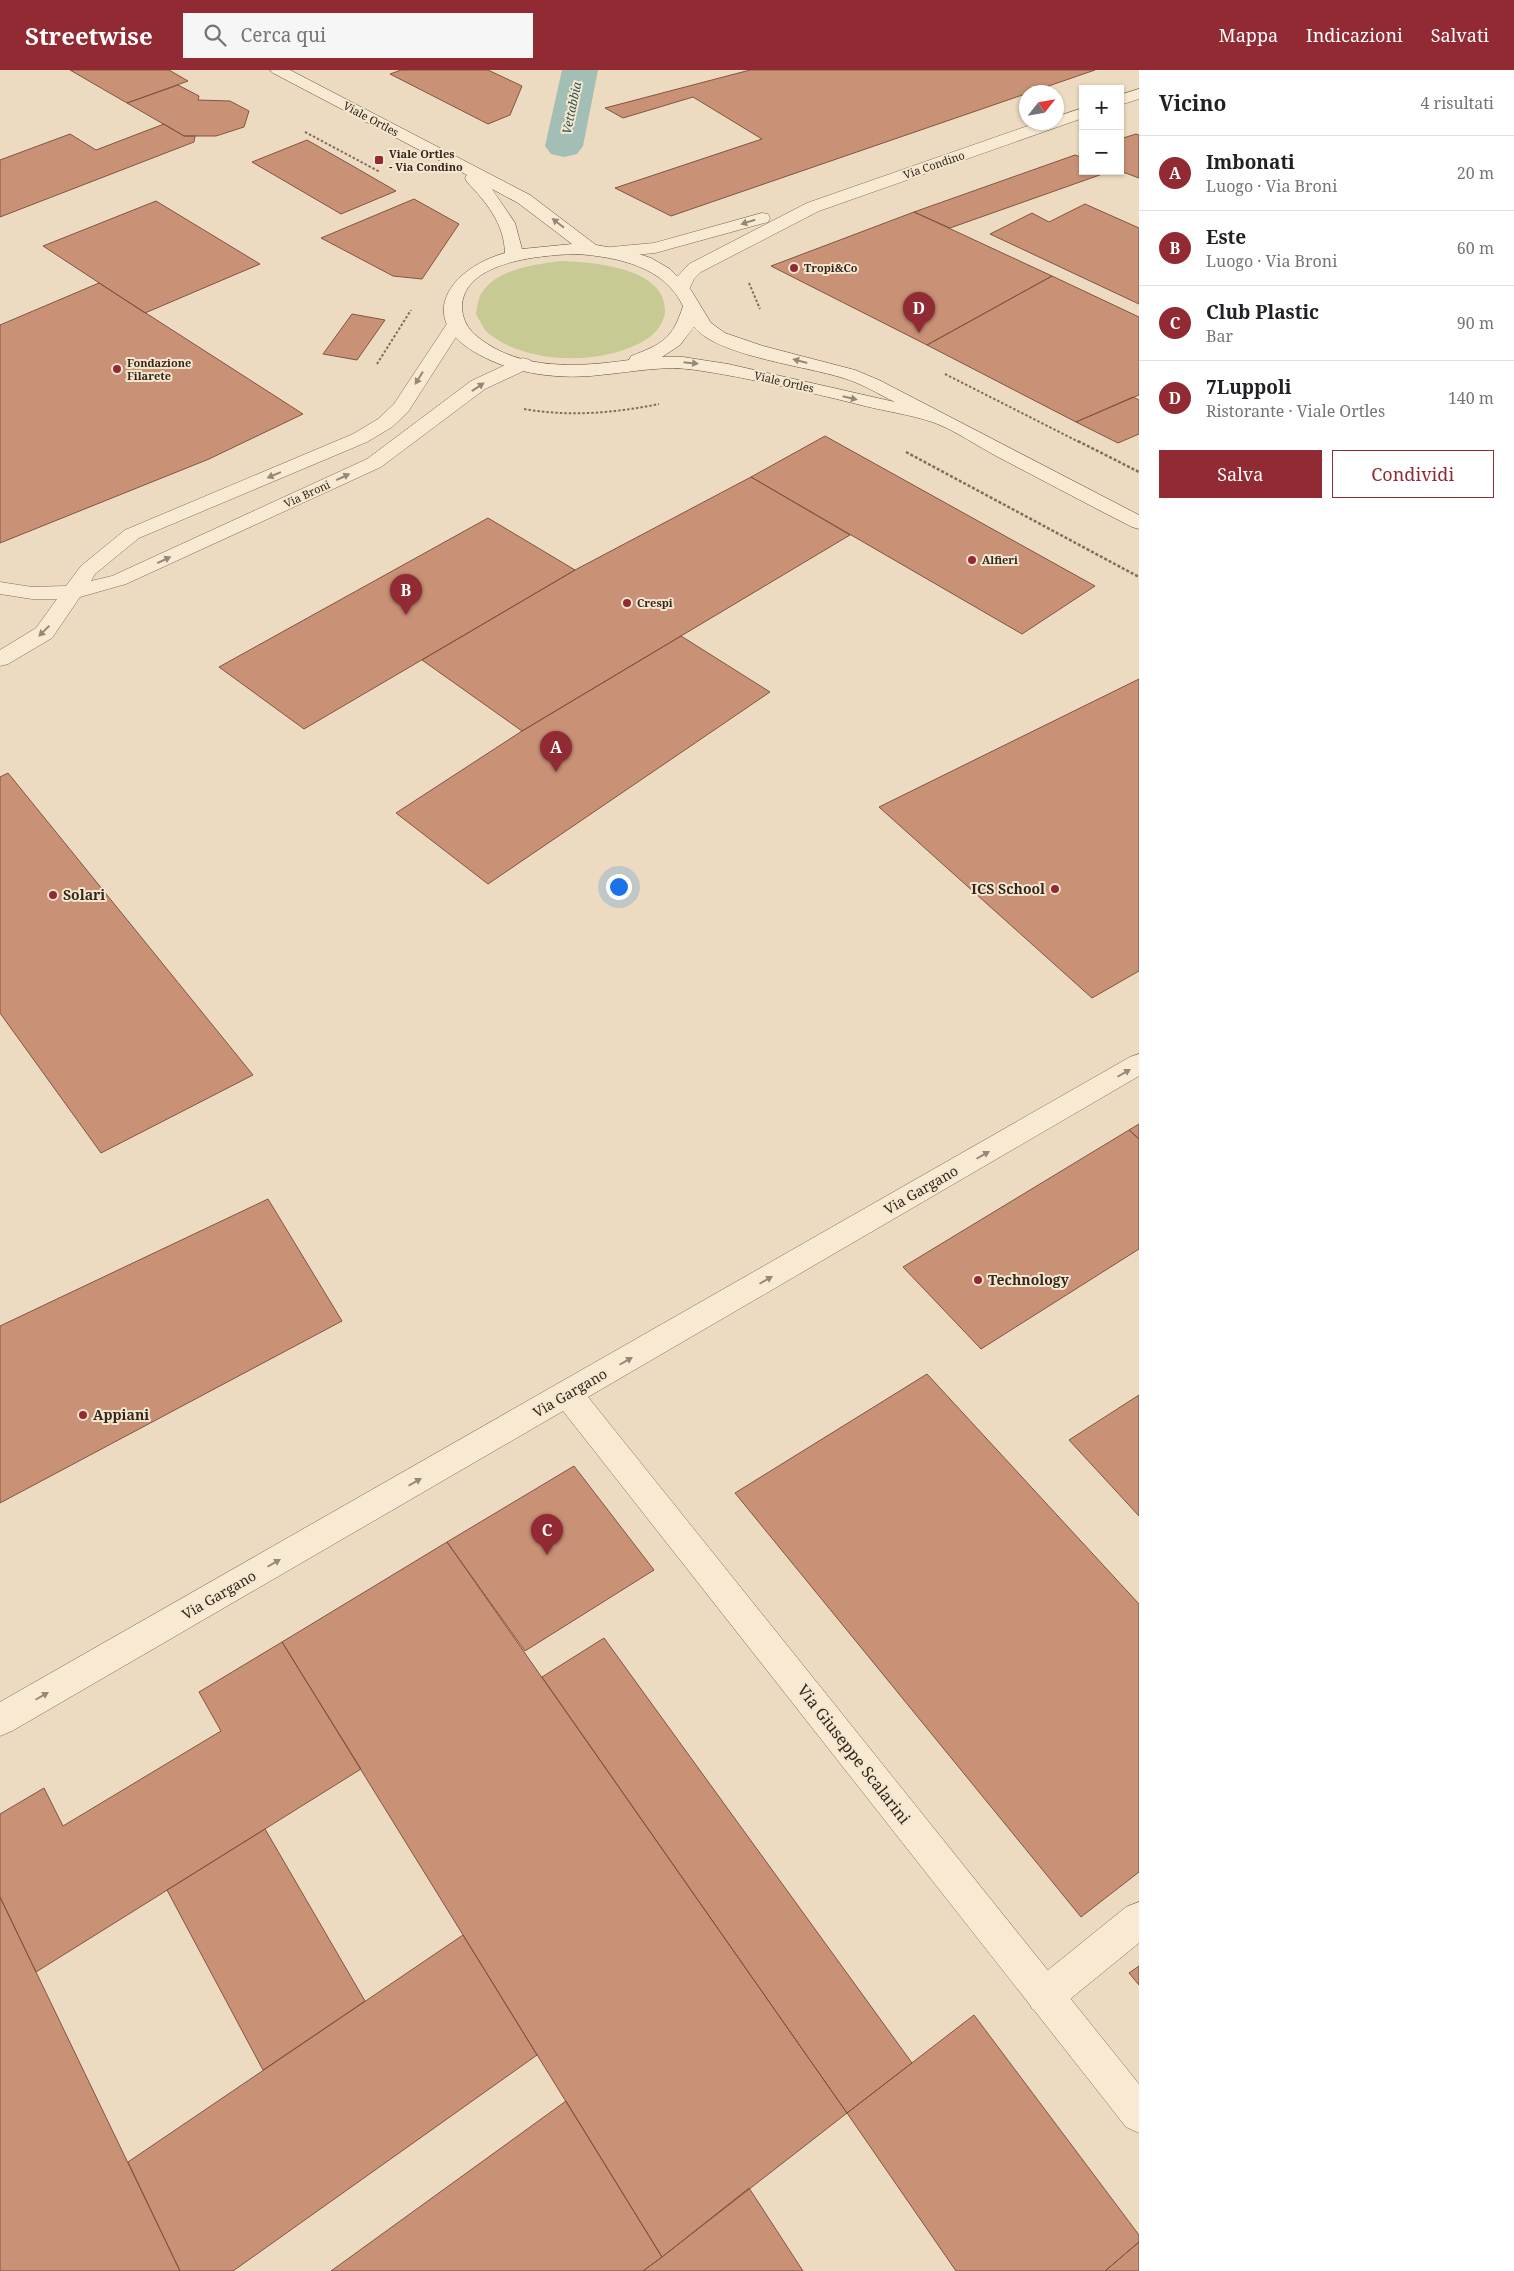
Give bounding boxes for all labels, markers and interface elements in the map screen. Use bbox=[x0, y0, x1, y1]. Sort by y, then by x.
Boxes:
search box bbox=[183, 13, 533, 58]
text: Streetwise bbox=[25, 19, 153, 52]
icon: search bbox=[201, 21, 229, 49]
text: Cerca qui bbox=[241, 22, 326, 48]
text: Mappa bbox=[1219, 23, 1278, 47]
text: Indicazioni bbox=[1306, 23, 1403, 47]
text: Salvati bbox=[1431, 23, 1489, 47]
water label: Vettabbia bbox=[558, 80, 585, 136]
north arrow bbox=[1019, 85, 1064, 130]
map controls bbox=[1079, 85, 1124, 175]
button: + bbox=[1079, 85, 1124, 130]
text: Vicino bbox=[1159, 89, 1226, 117]
text: 4 risultati bbox=[1421, 92, 1494, 114]
street label: Viale Ortles bbox=[341, 98, 402, 139]
button: − bbox=[1079, 130, 1124, 175]
place label: Viale Ortles - Via Condino bbox=[389, 146, 463, 174]
street label: Via Condino bbox=[901, 147, 966, 182]
text: Imbonati bbox=[1206, 149, 1295, 175]
marker: Viale Ortles - Via Condino bbox=[373, 154, 385, 166]
text: A bbox=[1169, 162, 1181, 184]
text: 20 m bbox=[1457, 162, 1494, 184]
text: Luogo · Via Broni bbox=[1206, 175, 1337, 197]
one-way arrow bbox=[552, 218, 565, 229]
one-way arrow bbox=[741, 218, 756, 226]
text: Este bbox=[1206, 224, 1246, 250]
text: B bbox=[1170, 237, 1180, 259]
text: 60 m bbox=[1457, 237, 1494, 259]
text: Luogo · Via Broni bbox=[1206, 250, 1337, 272]
place label: Tropi&Co bbox=[804, 260, 858, 275]
marker: Tropi&Co bbox=[788, 262, 800, 274]
pin: D bbox=[903, 292, 935, 333]
text: Club Plastic bbox=[1206, 299, 1319, 325]
text: C bbox=[1170, 312, 1180, 334]
text: 90 m bbox=[1457, 312, 1494, 334]
text: Bar bbox=[1206, 325, 1233, 347]
place label: Fondazione Filarete bbox=[127, 355, 191, 383]
one-way arrow bbox=[792, 357, 807, 365]
one-way arrow bbox=[683, 359, 699, 367]
marker: Fondazione Filarete bbox=[111, 363, 123, 375]
street label: Viale Ortles bbox=[753, 367, 815, 396]
one-way arrow bbox=[415, 372, 424, 385]
text: 7Luppoli bbox=[1206, 374, 1291, 400]
one-way arrow bbox=[471, 382, 484, 392]
text: D bbox=[1169, 387, 1181, 409]
text: 140 m bbox=[1448, 387, 1494, 409]
one-way arrow bbox=[842, 394, 857, 402]
text: Ristorante · Viale Ortles bbox=[1206, 400, 1385, 422]
button: Salva bbox=[1159, 450, 1322, 498]
button: Condividi bbox=[1332, 450, 1494, 498]
one-way arrow bbox=[267, 471, 281, 479]
one-way arrow bbox=[336, 473, 351, 482]
street label: Via Broni bbox=[281, 476, 333, 511]
place label: Alfieri bbox=[982, 552, 1018, 567]
marker: Alfieri bbox=[966, 554, 978, 566]
one-way arrow bbox=[157, 555, 171, 563]
pin: B bbox=[390, 574, 422, 615]
place label: Crespi bbox=[637, 595, 673, 610]
marker: Crespi bbox=[621, 597, 633, 609]
one-way arrow bbox=[38, 625, 50, 637]
pin: A bbox=[540, 731, 572, 772]
your location bbox=[606, 874, 632, 900]
place label: ICS School bbox=[971, 879, 1045, 898]
marker: ICS School bbox=[1049, 883, 1061, 895]
place label: Solari bbox=[63, 885, 105, 904]
marker: Solari bbox=[47, 889, 59, 901]
one-way arrow bbox=[1117, 1069, 1130, 1078]
one-way arrow bbox=[976, 1150, 989, 1159]
street label: Via Gargano bbox=[880, 1161, 961, 1218]
place label: Technology bbox=[988, 1270, 1070, 1289]
marker: Technology bbox=[972, 1274, 984, 1286]
one-way arrow bbox=[760, 1275, 773, 1284]
one-way arrow bbox=[619, 1356, 632, 1365]
street label: Via Gargano bbox=[529, 1364, 610, 1421]
place label: Appiani bbox=[93, 1405, 149, 1424]
marker: Appiani bbox=[77, 1409, 89, 1421]
one-way arrow bbox=[409, 1477, 422, 1486]
pin: C bbox=[531, 1514, 563, 1555]
one-way arrow bbox=[268, 1558, 281, 1567]
street label: Via Gargano bbox=[178, 1566, 259, 1623]
street label: Via Giuseppe Scalarini bbox=[793, 1680, 915, 1828]
one-way arrow bbox=[36, 1691, 49, 1700]

